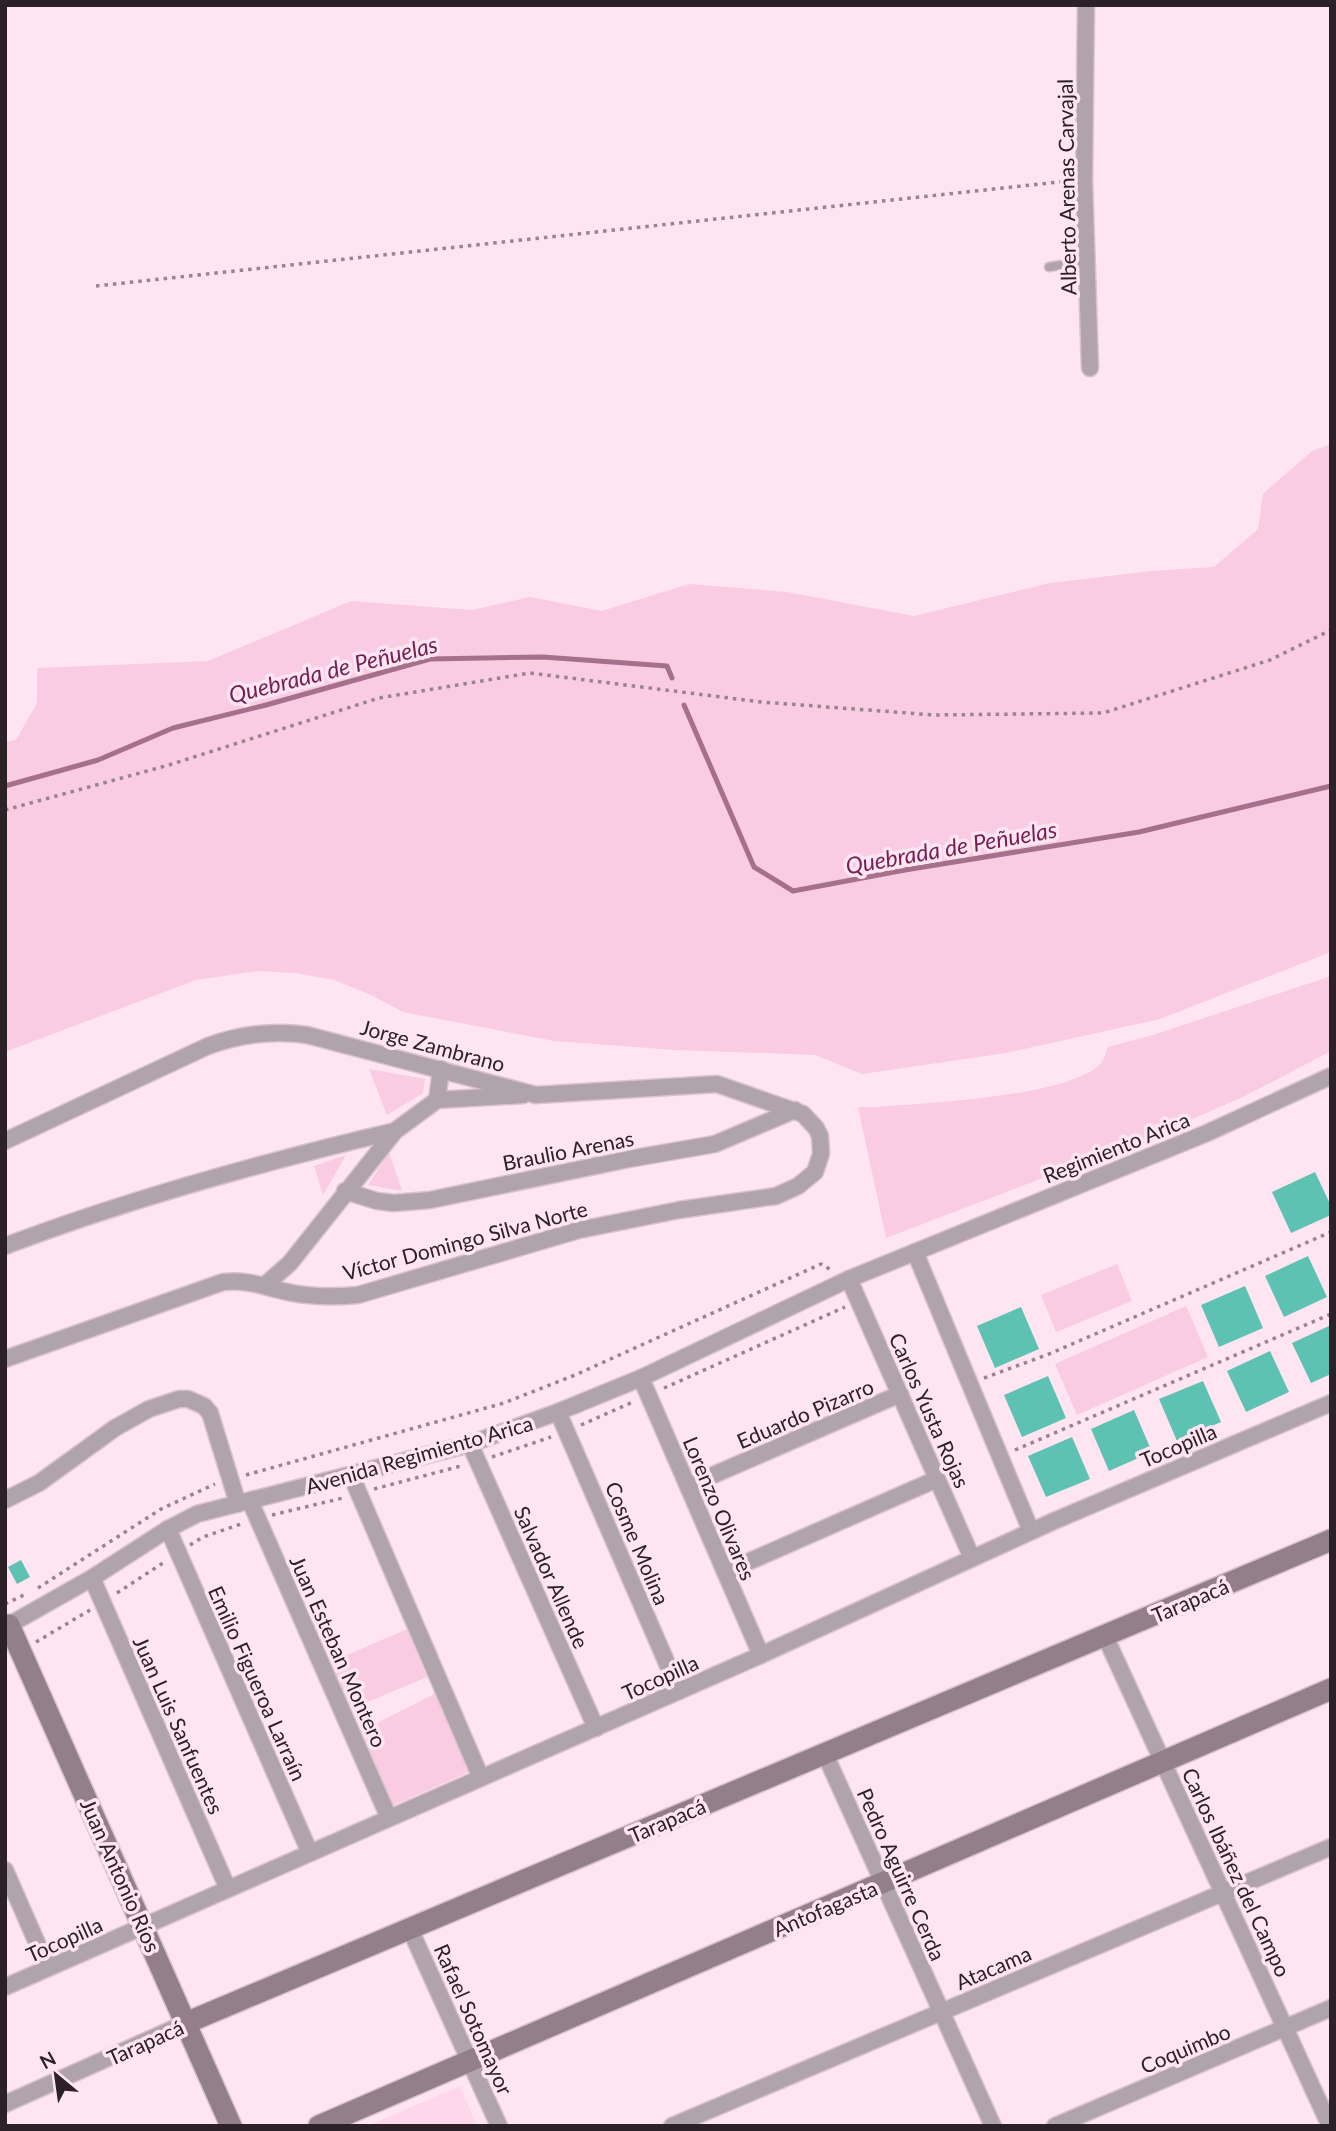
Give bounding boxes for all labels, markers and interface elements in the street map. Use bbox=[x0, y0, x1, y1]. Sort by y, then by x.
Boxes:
street label: Alberto Arenas Carvajal bbox=[1052, 79, 1080, 295]
water label: Quebrada de Peñuelas bbox=[226, 630, 440, 708]
water label: Quebrada de Peñuelas bbox=[843, 815, 1059, 879]
street label: Jorge Zambrano bbox=[358, 1014, 508, 1076]
street label: Regimiento Arica bbox=[1039, 1106, 1193, 1188]
street label: Braulio Arenas bbox=[500, 1125, 636, 1175]
street label: Víctor Domingo Silva Norte bbox=[340, 1195, 590, 1285]
street label: Carlos Yusta Rojas bbox=[885, 1329, 975, 1491]
street label: Eduardo Pizarro bbox=[733, 1373, 877, 1453]
street label: Avenida Regimiento Arica bbox=[303, 1410, 535, 1498]
street label: Tocopilla bbox=[1136, 1418, 1220, 1472]
street label: Lorenzo Olivares bbox=[678, 1432, 762, 1584]
street label: Cosme Molina bbox=[601, 1477, 675, 1609]
street label: Salvador Allende bbox=[509, 1502, 595, 1652]
street label: Juan Esteban Montero bbox=[285, 1551, 393, 1751]
street label: Tarapacá bbox=[1148, 1573, 1232, 1627]
street label: Emilio Figueroa Larraín bbox=[204, 1582, 312, 1784]
street label: Juan Luis Sanfuentes bbox=[129, 1632, 229, 1818]
street label: Tocopilla bbox=[618, 1649, 702, 1705]
street label: Carlos Ibáñez del Campo bbox=[1178, 1764, 1296, 1981]
street label: Pedro Aguirre Cerda bbox=[853, 1784, 951, 1964]
street label: Tarapacá bbox=[625, 1793, 709, 1847]
street label: Juan Antonio Ríos bbox=[76, 1794, 166, 1956]
street label: Antofagasta bbox=[769, 1875, 881, 1941]
street label: Tocopilla bbox=[22, 1911, 106, 1967]
street label: Rafael Sotomayor bbox=[430, 1940, 519, 2099]
street label: Atacama bbox=[951, 1940, 1035, 1994]
street label: Tarapacá bbox=[103, 2014, 187, 2070]
street label: Coquimbo bbox=[1136, 2018, 1234, 2078]
north arrow bbox=[21, 2040, 91, 2110]
text: N bbox=[36, 2046, 59, 2073]

